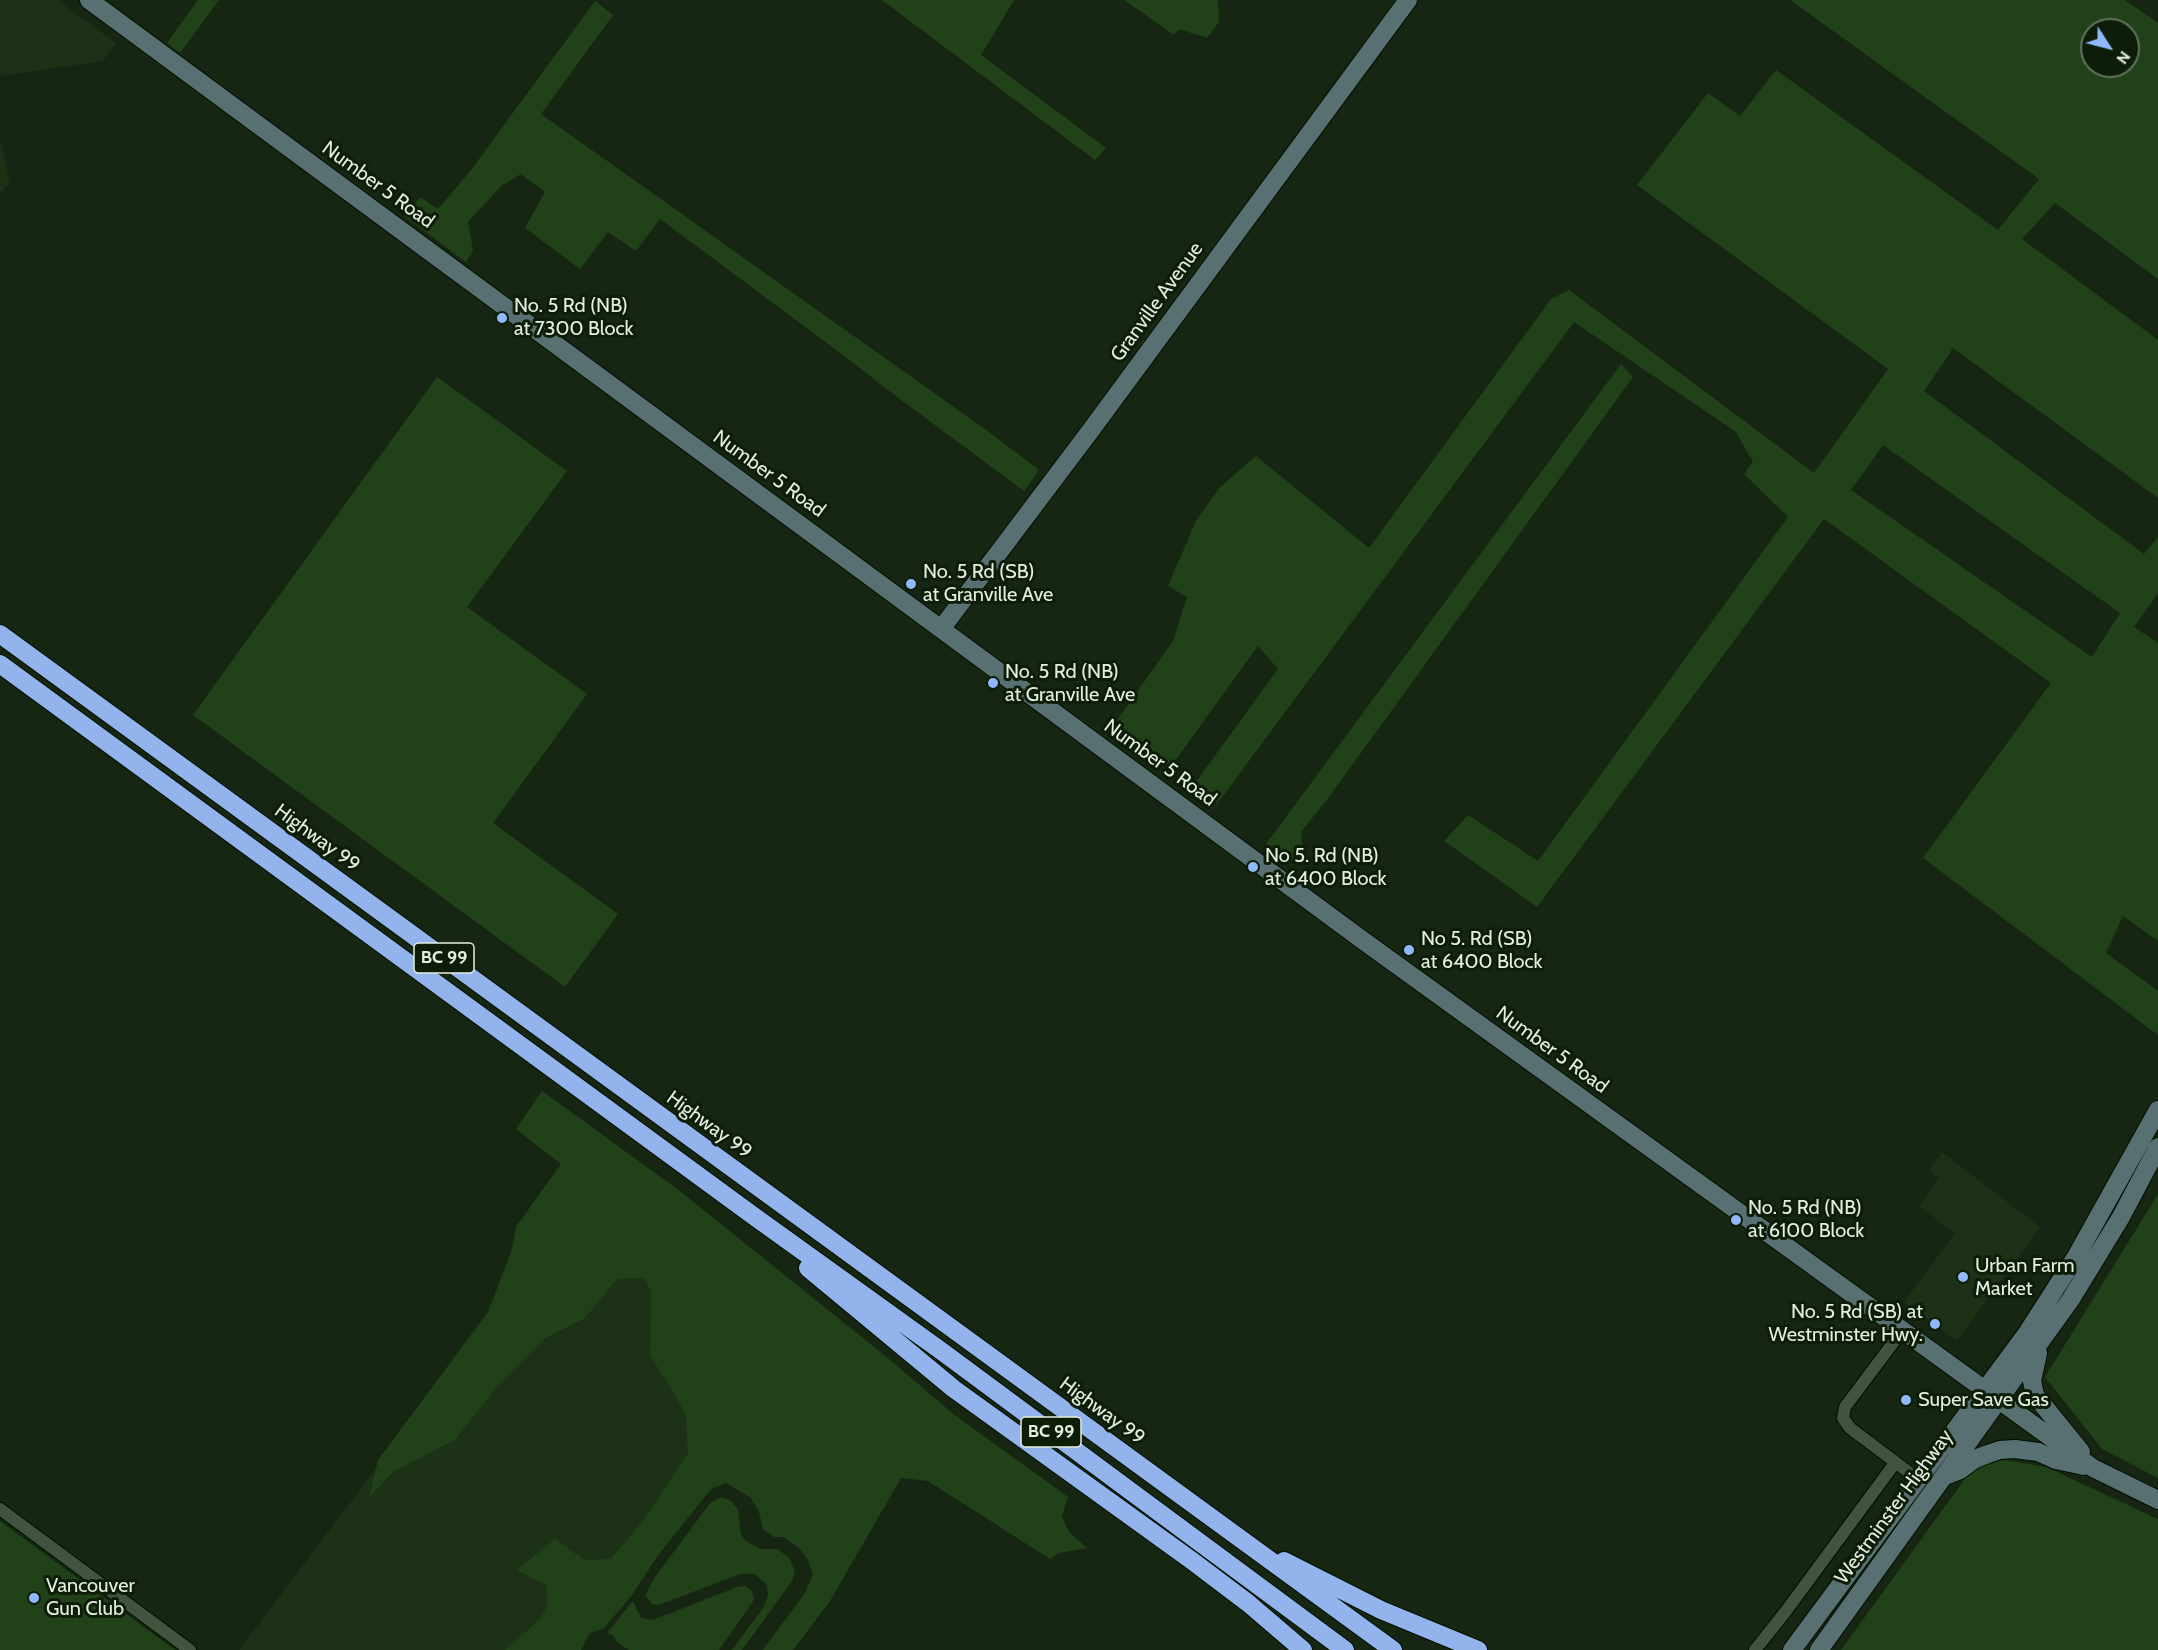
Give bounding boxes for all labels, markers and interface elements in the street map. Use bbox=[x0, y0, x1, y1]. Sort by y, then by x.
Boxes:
north arrow bbox=[2080, 18, 2140, 78]
text: N bbox=[2112, 48, 2134, 68]
street label: Number 5 Road bbox=[317, 136, 439, 234]
street label: Granville Avenue bbox=[1106, 238, 1208, 366]
place label: No. 5 Rd (NB) at 7300 Block bbox=[514, 294, 633, 341]
marker: No. 5 Rd (NB) at 7300 Block bbox=[495, 311, 509, 325]
street label: Number 5 Road bbox=[708, 425, 830, 523]
place label: No. 5 Rd (SB) at Granville Ave bbox=[923, 560, 1053, 607]
marker: No. 5 Rd (SB) at Granville Ave bbox=[904, 577, 918, 591]
place label: No. 5 Rd (NB) at Granville Ave bbox=[1005, 660, 1135, 707]
marker: No. 5 Rd (NB) at Granville Ave bbox=[986, 676, 1000, 690]
street label: Number 5 Road bbox=[1099, 714, 1221, 812]
street label: Highway 99 bbox=[270, 799, 364, 877]
place label: No 5. Rd (NB) at 6400 Block bbox=[1265, 844, 1386, 891]
marker: No 5. Rd (NB) at 6400 Block bbox=[1246, 860, 1260, 874]
place label: No 5. Rd (SB) at 6400 Block bbox=[1421, 927, 1542, 974]
road number: BC 99 bbox=[414, 943, 474, 973]
marker: No 5. Rd (SB) at 6400 Block bbox=[1402, 943, 1416, 957]
street label: Number 5 Road bbox=[1491, 1001, 1613, 1099]
street label: Highway 99 bbox=[662, 1086, 756, 1164]
place label: No. 5 Rd (NB) at 6100 Block bbox=[1748, 1196, 1864, 1243]
marker: No. 5 Rd (NB) at 6100 Block bbox=[1729, 1213, 1743, 1227]
place label: Urban Farm Market bbox=[1975, 1254, 2075, 1301]
marker: Urban Farm Market bbox=[1956, 1270, 1970, 1284]
place label: No. 5 Rd (SB) at Westminster Hwy. bbox=[1769, 1300, 1923, 1347]
marker: No. 5 Rd (SB) at Westminster Hwy. bbox=[1928, 1317, 1942, 1331]
street label: Highway 99 bbox=[1055, 1372, 1149, 1450]
place label: Super Save Gas bbox=[1918, 1388, 2049, 1412]
marker: Super Save Gas bbox=[1899, 1393, 1913, 1407]
road number: BC 99 bbox=[1021, 1417, 1081, 1447]
street label: Westminster Highway bbox=[1830, 1425, 1958, 1589]
place label: Vancouver Gun Club bbox=[46, 1574, 135, 1621]
marker: Vancouver Gun Club bbox=[27, 1591, 41, 1605]

